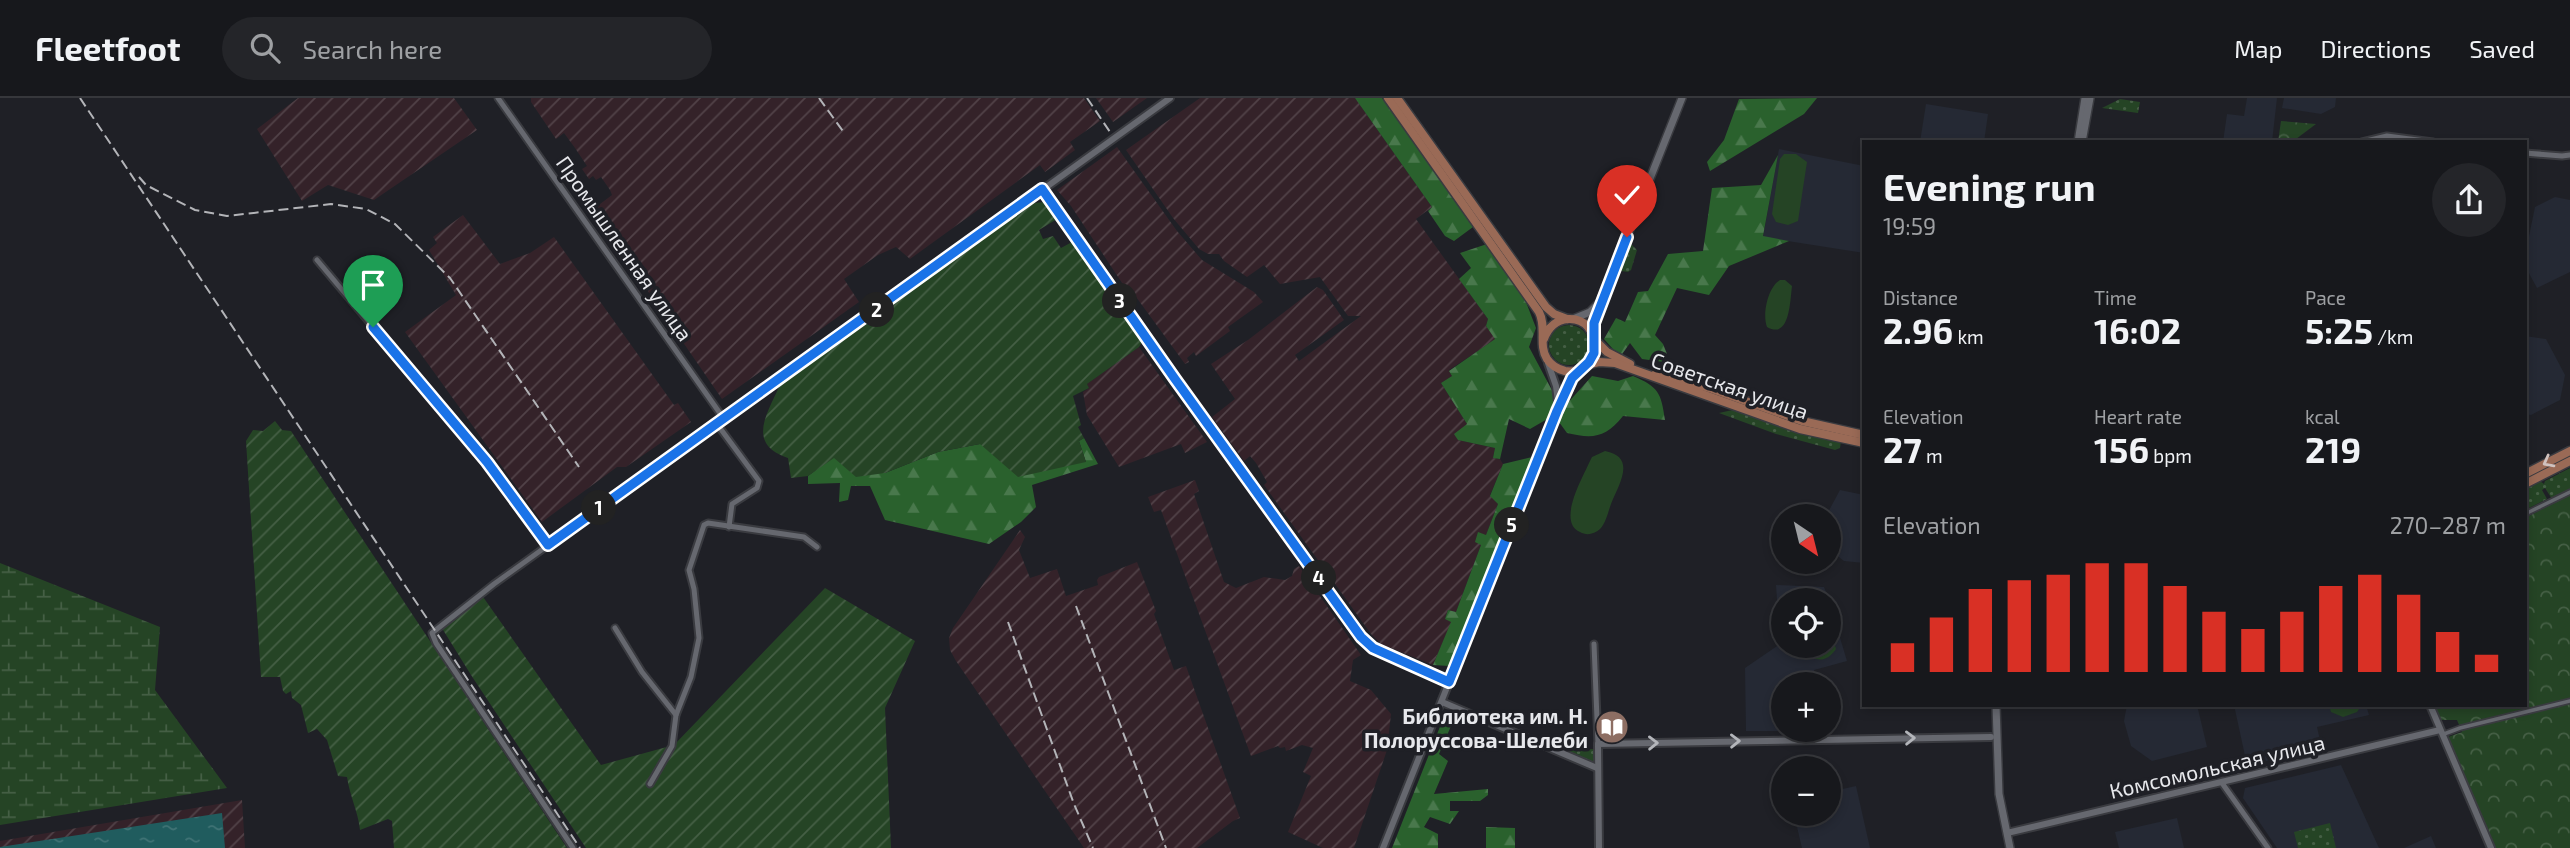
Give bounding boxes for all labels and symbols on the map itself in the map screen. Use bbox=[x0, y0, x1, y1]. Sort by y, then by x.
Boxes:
street label: Промышленная улица bbox=[551, 151, 698, 346]
pin bbox=[1597, 165, 1657, 237]
pin bbox=[343, 255, 403, 327]
pin: 3 bbox=[1102, 284, 1138, 318]
pin: 2 bbox=[860, 292, 894, 328]
street label: Советская улица bbox=[1648, 346, 1812, 425]
one-way arrow bbox=[2542, 454, 2555, 468]
pin: 1 bbox=[582, 490, 616, 526]
north arrow bbox=[1771, 504, 1841, 574]
pin: 5 bbox=[1494, 508, 1530, 542]
pin: 4 bbox=[1302, 560, 1336, 596]
place label: Библиотека им. Н. Полоруссова-Шелеби bbox=[1364, 703, 1588, 752]
library icon: Библиотека им. Н. Полоруссова-Шелеби bbox=[1593, 708, 1631, 746]
street label: Комсомольская улица bbox=[2107, 729, 2327, 804]
one-way arrow bbox=[1905, 730, 1916, 746]
one-way arrow bbox=[1730, 734, 1741, 749]
one-way arrow bbox=[1648, 735, 1658, 751]

